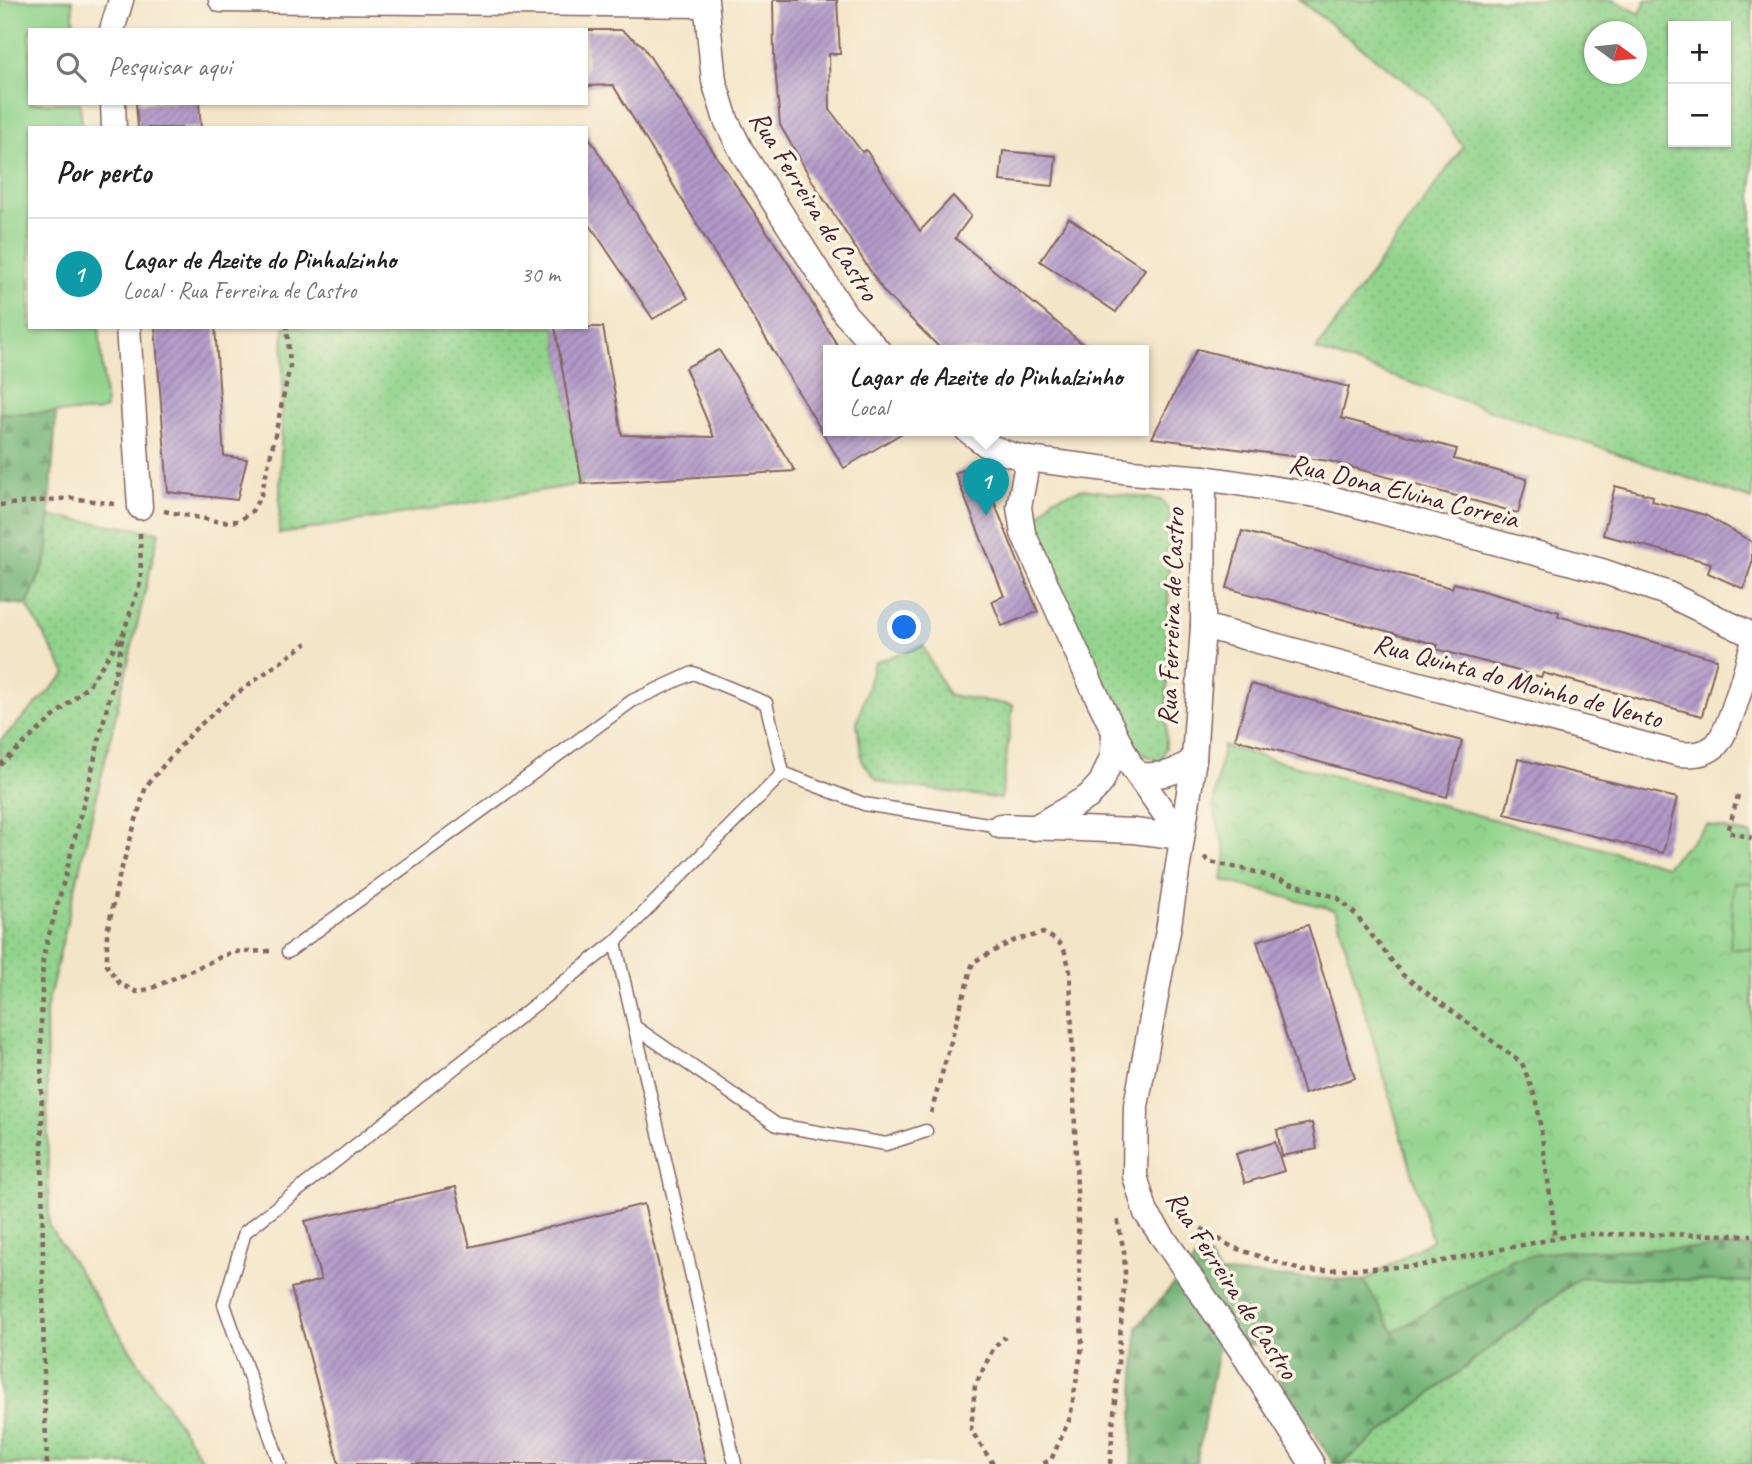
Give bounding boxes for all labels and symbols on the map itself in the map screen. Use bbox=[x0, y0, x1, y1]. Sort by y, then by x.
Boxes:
north arrow bbox=[1584, 21, 1647, 84]
street label: Rua Ferreira de Castro bbox=[742, 104, 888, 309]
street label: Rua Dona Elvina Correia bbox=[1286, 445, 1524, 536]
pin: 1 bbox=[963, 458, 1009, 516]
street label: Rua Ferreira de Castro bbox=[1149, 506, 1192, 726]
your location bbox=[887, 610, 921, 644]
street label: Rua Quinta do Moinho de Vento bbox=[1370, 625, 1668, 736]
street label: Rua Ferreira de Castro bbox=[1159, 1183, 1308, 1387]

